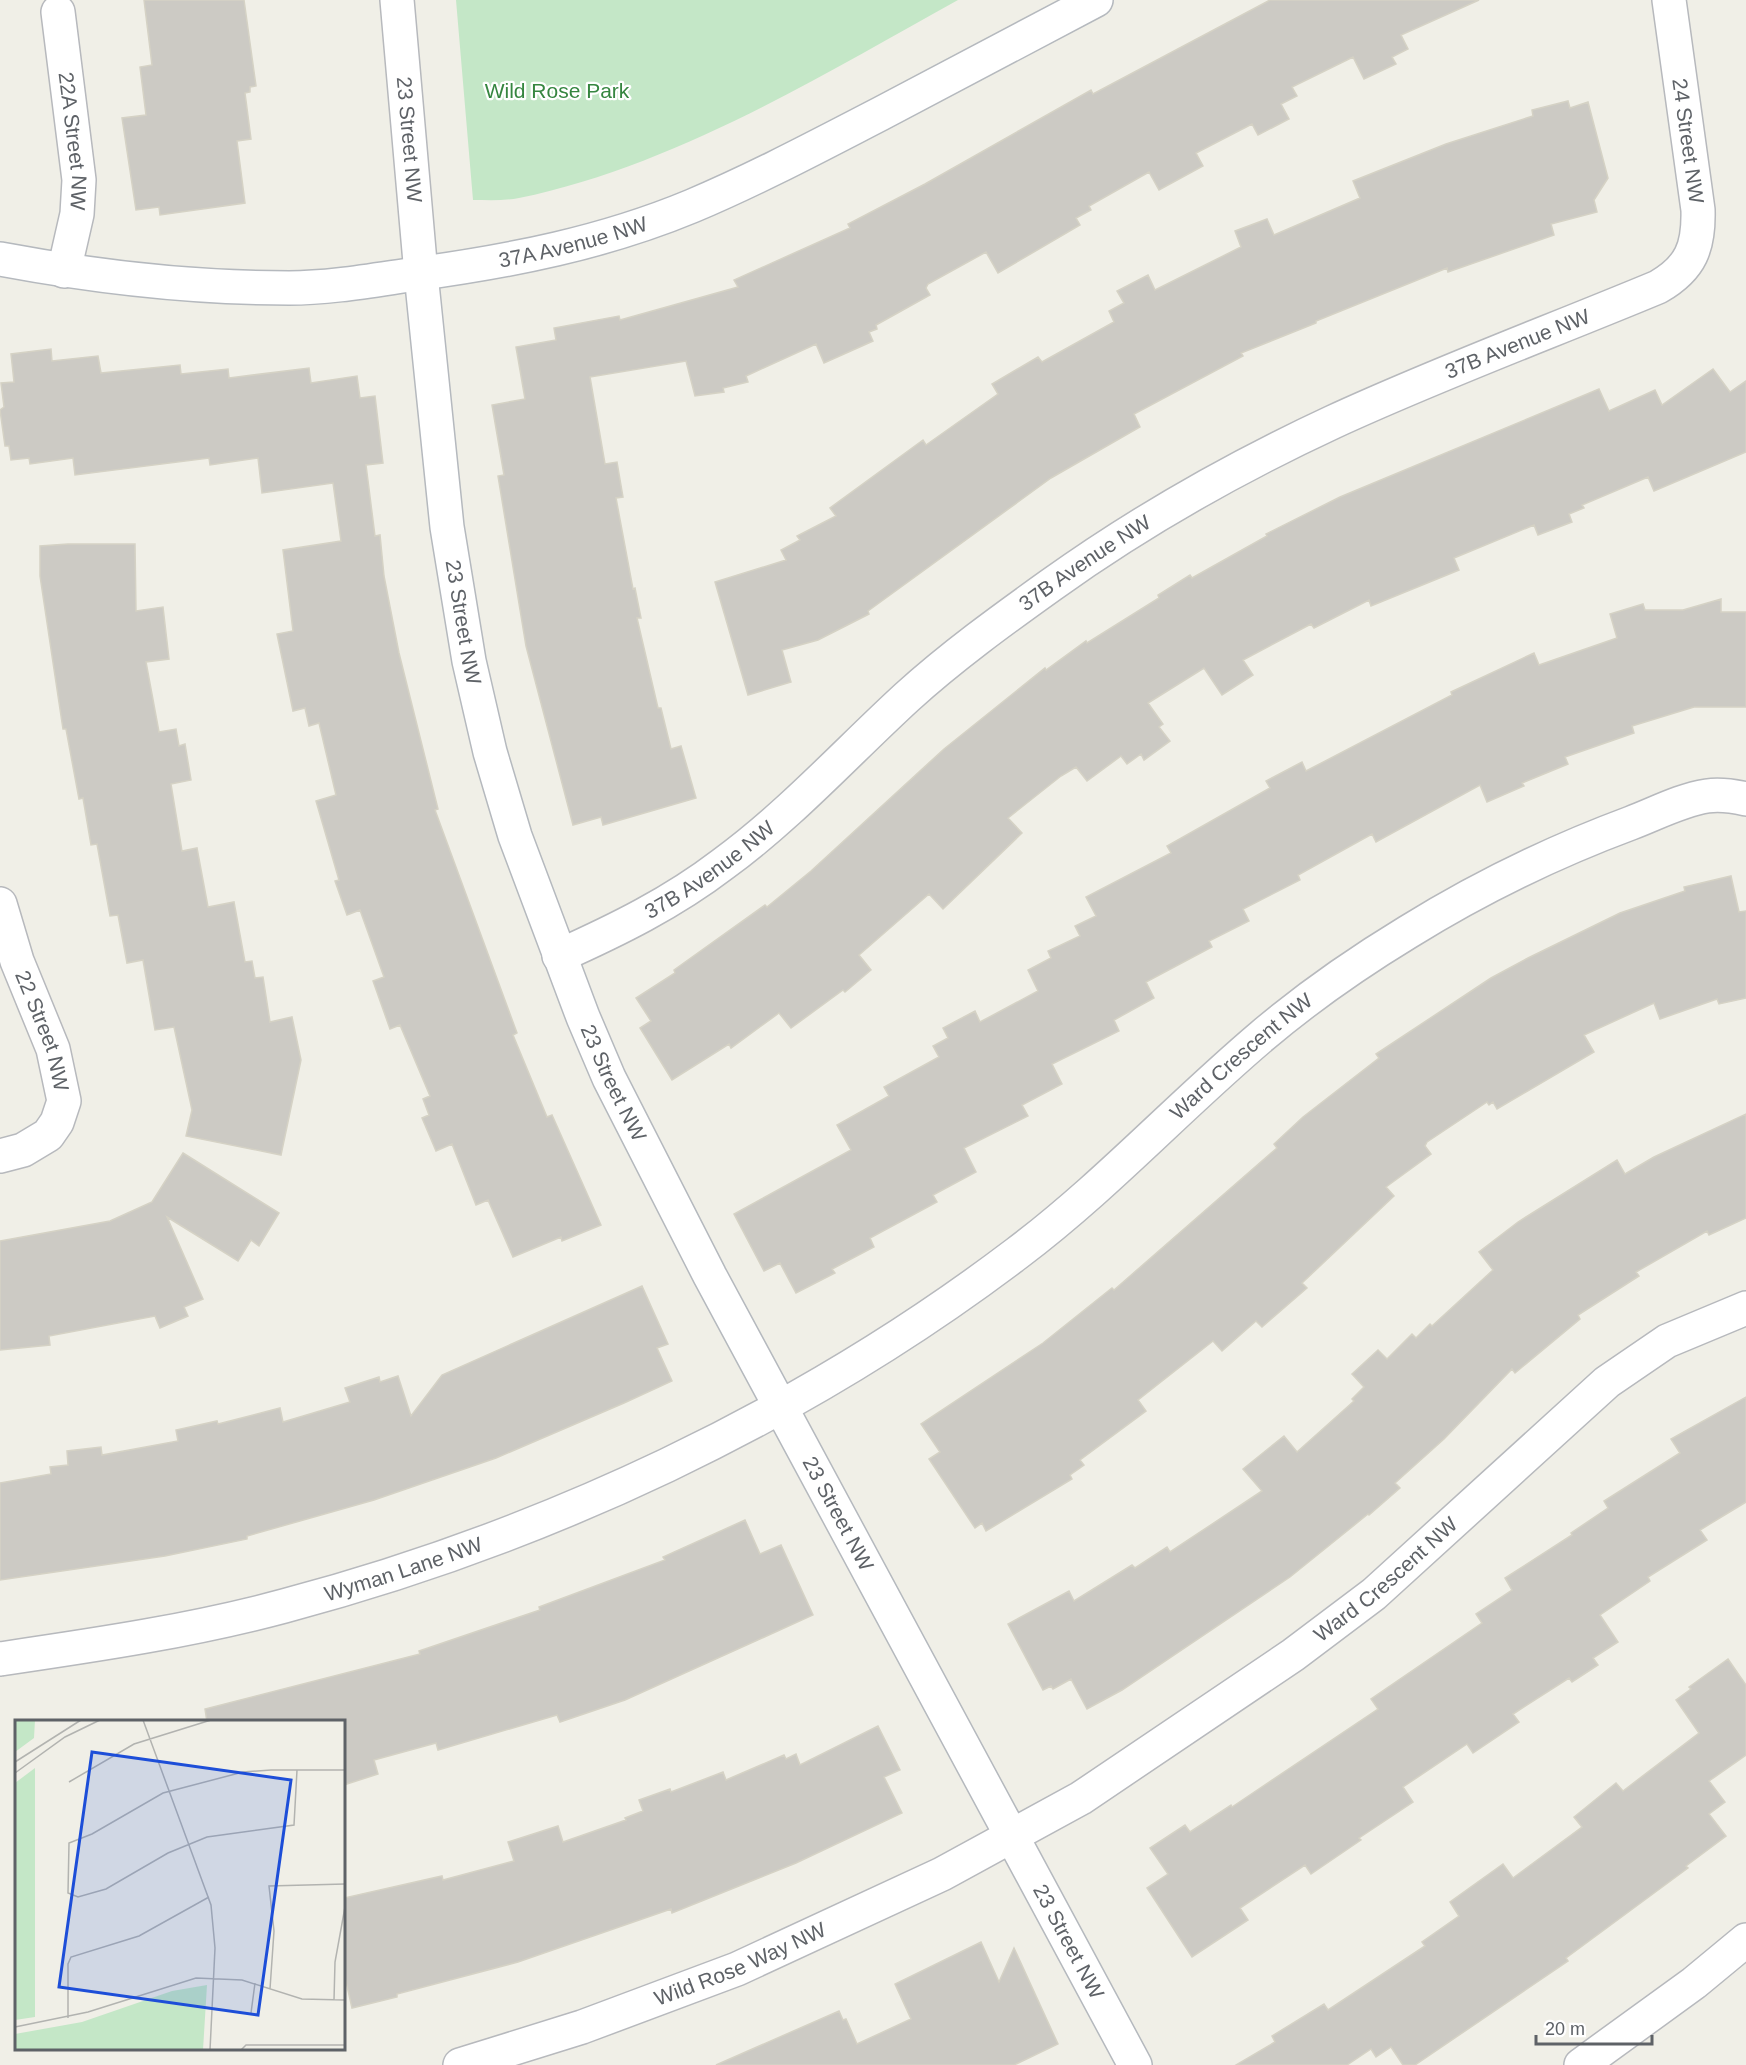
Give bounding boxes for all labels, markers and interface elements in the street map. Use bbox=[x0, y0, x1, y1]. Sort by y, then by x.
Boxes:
street label: 22A Street NW bbox=[55, 71, 91, 211]
street label: 23 Street NW bbox=[393, 76, 427, 203]
street label: 24 Street NW bbox=[1668, 77, 1709, 205]
park label: Wild Rose Park bbox=[485, 79, 630, 102]
street label: 37A Avenue NW bbox=[497, 212, 650, 272]
street label: 37B Avenue NW bbox=[1441, 304, 1593, 383]
street label: 37B Avenue NW bbox=[1014, 510, 1155, 615]
street label: 23 Street NW bbox=[442, 558, 486, 687]
street label: 37B Avenue NW bbox=[640, 816, 779, 923]
street label: 22 Street NW bbox=[11, 967, 74, 1093]
street label: Ward Crescent NW bbox=[1165, 988, 1316, 1124]
street label: 23 Street NW bbox=[577, 1021, 651, 1145]
street label: 23 Street NW bbox=[798, 1452, 879, 1575]
street label: Ward Crescent NW bbox=[1309, 1512, 1462, 1646]
street label: Wyman Lane NW bbox=[322, 1532, 485, 1605]
inset map bbox=[15, 1720, 345, 2050]
street label: 23 Street NW bbox=[1029, 1880, 1109, 2002]
street label: Wild Rose Way NW bbox=[651, 1917, 829, 2010]
scale bar bbox=[1536, 2008, 1652, 2046]
text: 20 m bbox=[1545, 2019, 1585, 2039]

